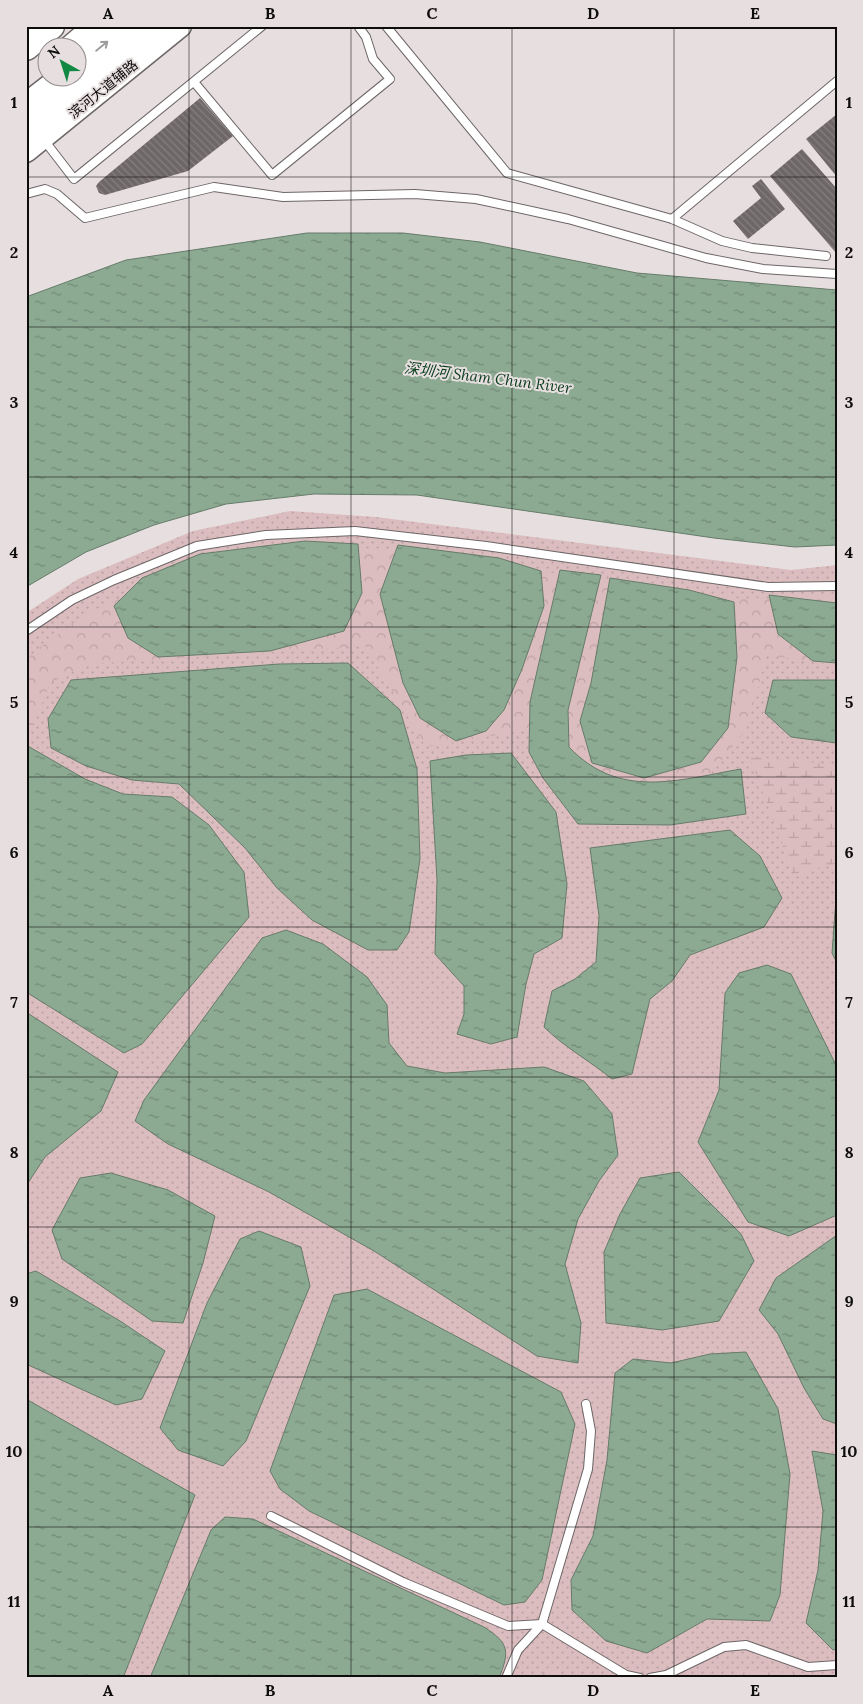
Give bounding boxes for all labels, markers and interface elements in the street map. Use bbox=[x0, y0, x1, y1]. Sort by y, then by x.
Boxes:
text: A bbox=[103, 3, 114, 23]
text: B bbox=[265, 3, 276, 23]
text: C bbox=[426, 3, 438, 23]
text: D bbox=[587, 3, 599, 23]
text: E bbox=[750, 3, 760, 23]
north arrow bbox=[38, 38, 88, 88]
text: N bbox=[44, 41, 64, 62]
one-way arrow bbox=[96, 41, 109, 52]
street label: 滨河大道辅路 bbox=[65, 56, 141, 122]
text: 1 bbox=[11, 92, 17, 112]
text: 1 bbox=[846, 92, 852, 112]
text: 2 bbox=[10, 242, 18, 262]
text: 2 bbox=[845, 242, 853, 262]
water label: 深圳河 Sham Chun River bbox=[403, 358, 573, 397]
text: 3 bbox=[10, 392, 19, 412]
text: 3 bbox=[845, 392, 854, 412]
text: 4 bbox=[10, 542, 19, 562]
text: 4 bbox=[845, 542, 854, 562]
text: 5 bbox=[10, 692, 19, 712]
text: 5 bbox=[845, 692, 854, 712]
text: 6 bbox=[9, 842, 19, 862]
text: 6 bbox=[844, 842, 854, 862]
text: 7 bbox=[10, 992, 18, 1012]
text: 7 bbox=[845, 992, 853, 1012]
text: 8 bbox=[9, 1142, 19, 1162]
text: 8 bbox=[844, 1142, 854, 1162]
text: 9 bbox=[9, 1291, 19, 1311]
text: 9 bbox=[844, 1291, 854, 1311]
text: 10 bbox=[6, 1441, 22, 1461]
text: 10 bbox=[841, 1441, 857, 1461]
text: 11 bbox=[8, 1591, 21, 1611]
text: 11 bbox=[843, 1591, 856, 1611]
text: A bbox=[103, 1680, 114, 1700]
text: B bbox=[265, 1680, 276, 1700]
text: C bbox=[426, 1680, 438, 1700]
text: D bbox=[587, 1680, 599, 1700]
text: E bbox=[750, 1680, 760, 1700]

